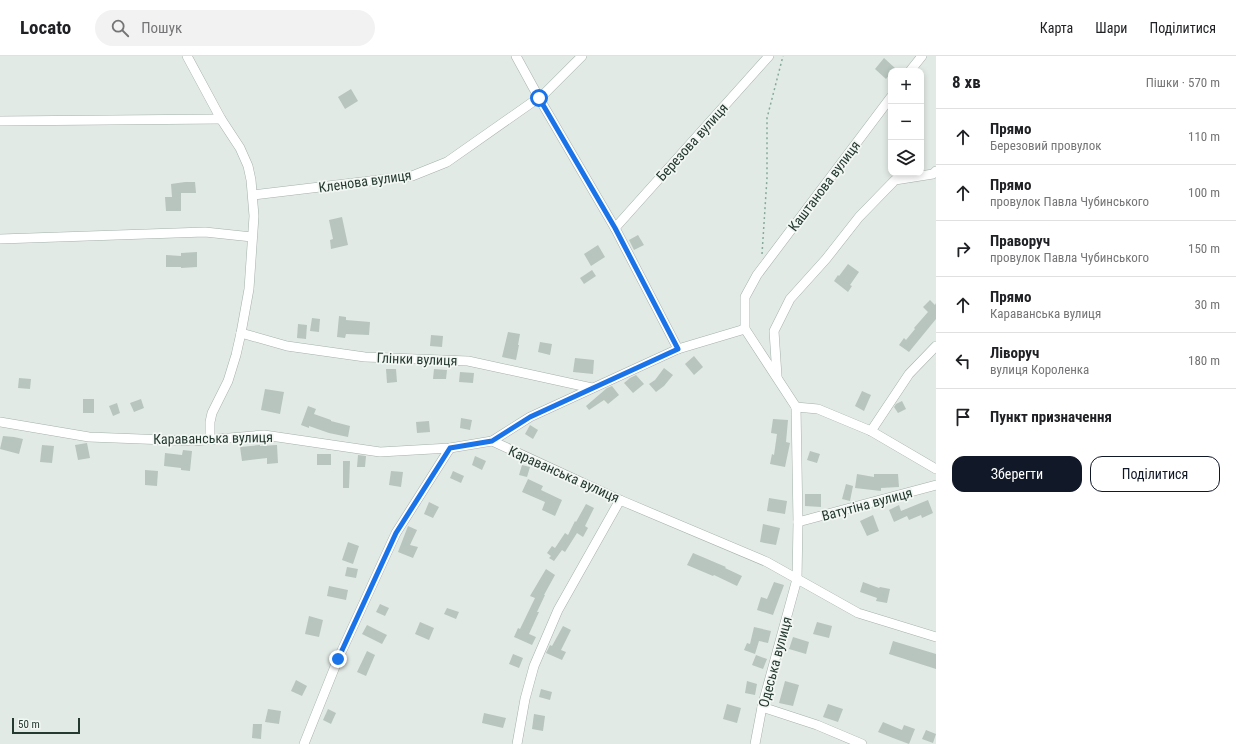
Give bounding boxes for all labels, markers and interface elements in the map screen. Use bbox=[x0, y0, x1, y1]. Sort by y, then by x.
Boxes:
search box bbox=[95, 10, 375, 46]
text: Locato bbox=[20, 16, 71, 39]
icon: search bbox=[109, 17, 131, 39]
text: Пошук bbox=[141, 19, 182, 37]
text: Карта bbox=[1040, 20, 1073, 36]
text: Шари bbox=[1095, 20, 1127, 36]
text: Поділитися bbox=[1149, 20, 1216, 36]
map controls bbox=[888, 68, 924, 176]
button: + bbox=[888, 68, 924, 104]
text: 8 хв bbox=[952, 72, 981, 92]
text: Пішки · 570 m bbox=[1146, 75, 1220, 90]
route start bbox=[530, 89, 548, 107]
street label: Березова вулиця bbox=[653, 100, 731, 184]
button: − bbox=[888, 104, 924, 140]
text: Прямо bbox=[990, 120, 1031, 138]
icon: ahead bbox=[952, 126, 974, 148]
text: 110 m bbox=[1188, 129, 1220, 144]
street label: Каштанова вулиця bbox=[785, 138, 863, 234]
text: Березовий провулок bbox=[990, 138, 1101, 153]
button: layers bbox=[888, 140, 924, 176]
street label: Кленова вулиця bbox=[318, 167, 412, 195]
text: Прямо bbox=[990, 176, 1031, 194]
icon: ahead bbox=[952, 182, 974, 204]
text: 100 m bbox=[1188, 185, 1220, 200]
text: провулок Павла Чубинського bbox=[990, 194, 1149, 209]
text: Праворуч bbox=[990, 232, 1050, 250]
icon: right bbox=[952, 238, 974, 260]
text: 150 m bbox=[1188, 241, 1220, 256]
text: провулок Павла Чубинського bbox=[990, 250, 1149, 265]
text: Прямо bbox=[990, 288, 1031, 306]
icon: ahead bbox=[952, 294, 974, 316]
text: 30 m bbox=[1194, 297, 1220, 312]
text: Караванська вулиця bbox=[990, 306, 1101, 321]
text: Ліворуч bbox=[990, 344, 1039, 362]
street label: Глінки вулиця bbox=[376, 350, 458, 368]
icon: left bbox=[952, 350, 974, 372]
text: 180 m bbox=[1188, 353, 1220, 368]
text: вулиця Короленка bbox=[990, 362, 1089, 377]
icon: arrive bbox=[952, 406, 974, 428]
text: Пункт призначення bbox=[990, 408, 1112, 426]
street label: Караванська вулиця bbox=[153, 429, 273, 447]
street label: Караванська вулиця bbox=[506, 442, 622, 506]
button: Зберегти bbox=[952, 456, 1082, 492]
button: Поділитися bbox=[1090, 456, 1220, 492]
street label: Ватутіна вулиця bbox=[820, 484, 914, 524]
street label: Одеська вулиця bbox=[755, 615, 795, 709]
route end bbox=[329, 650, 347, 668]
scale bar bbox=[12, 716, 80, 735]
text: 50 m bbox=[18, 718, 40, 731]

